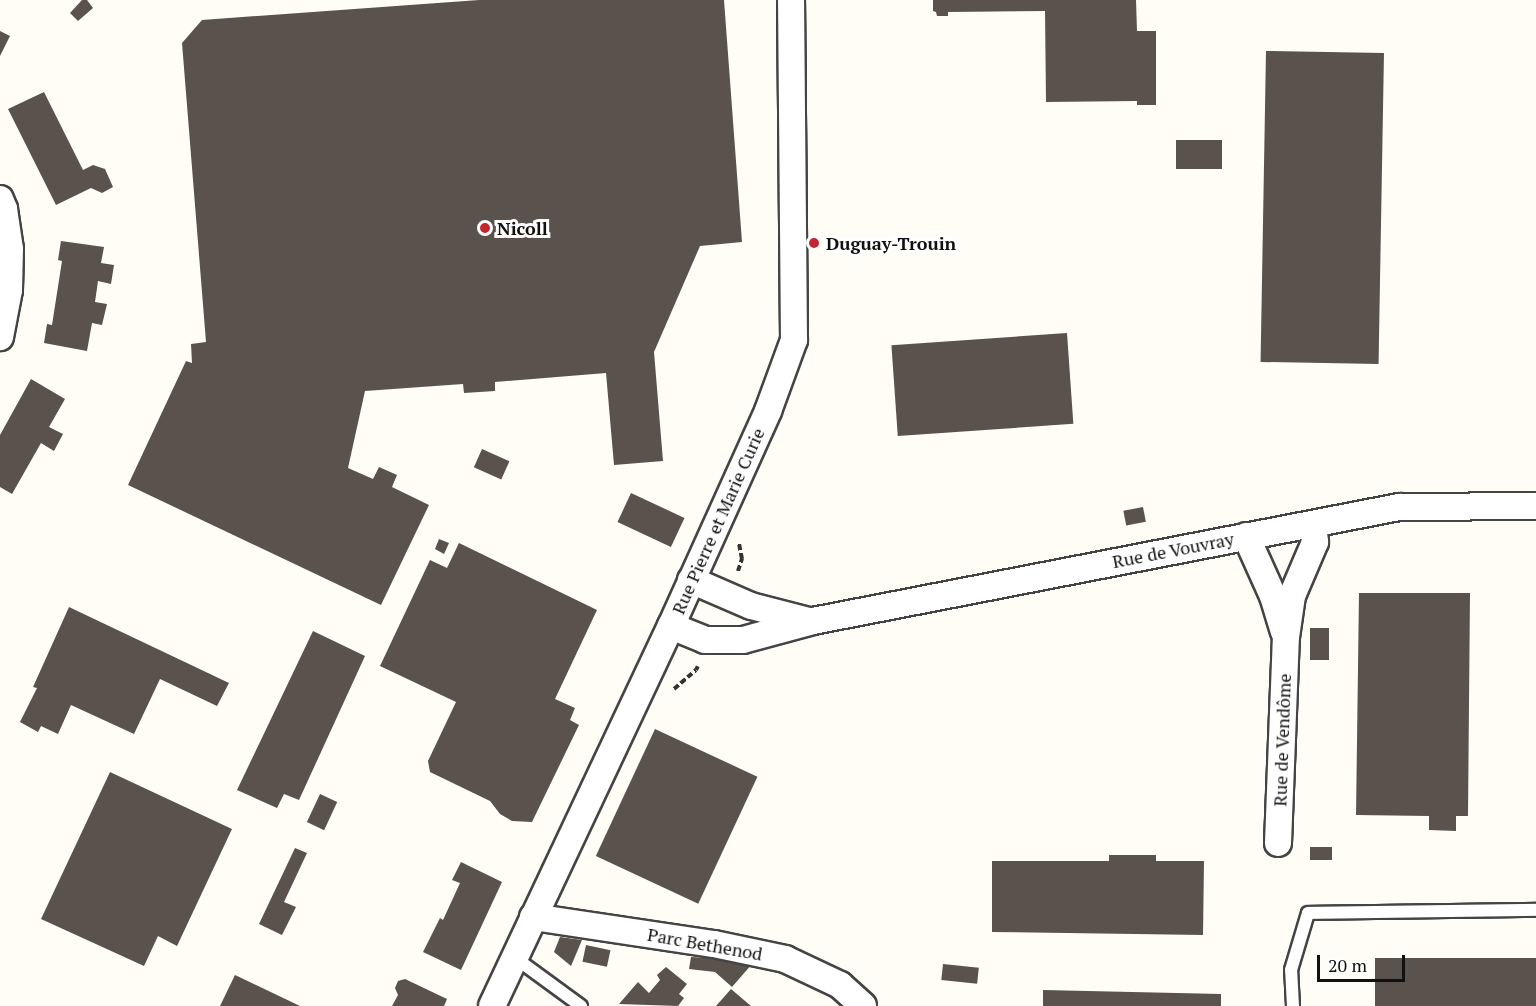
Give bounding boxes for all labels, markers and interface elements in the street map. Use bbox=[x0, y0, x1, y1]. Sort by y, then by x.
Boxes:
place label: Nicoll bbox=[497, 217, 548, 239]
marker: Nicoll bbox=[478, 221, 492, 235]
place label: Duguay-Trouin bbox=[826, 232, 956, 254]
marker: Duguay-Trouin bbox=[807, 236, 821, 250]
street label: Rue Pierre et Marie Curie bbox=[667, 425, 769, 617]
street label: Rue de Vouvray bbox=[1110, 528, 1236, 572]
street label: Rue de Vendôme bbox=[1269, 673, 1295, 807]
street label: Parc Bethenod bbox=[646, 923, 764, 965]
scale bar bbox=[1320, 943, 1408, 981]
text: 20 m bbox=[1328, 953, 1367, 977]

